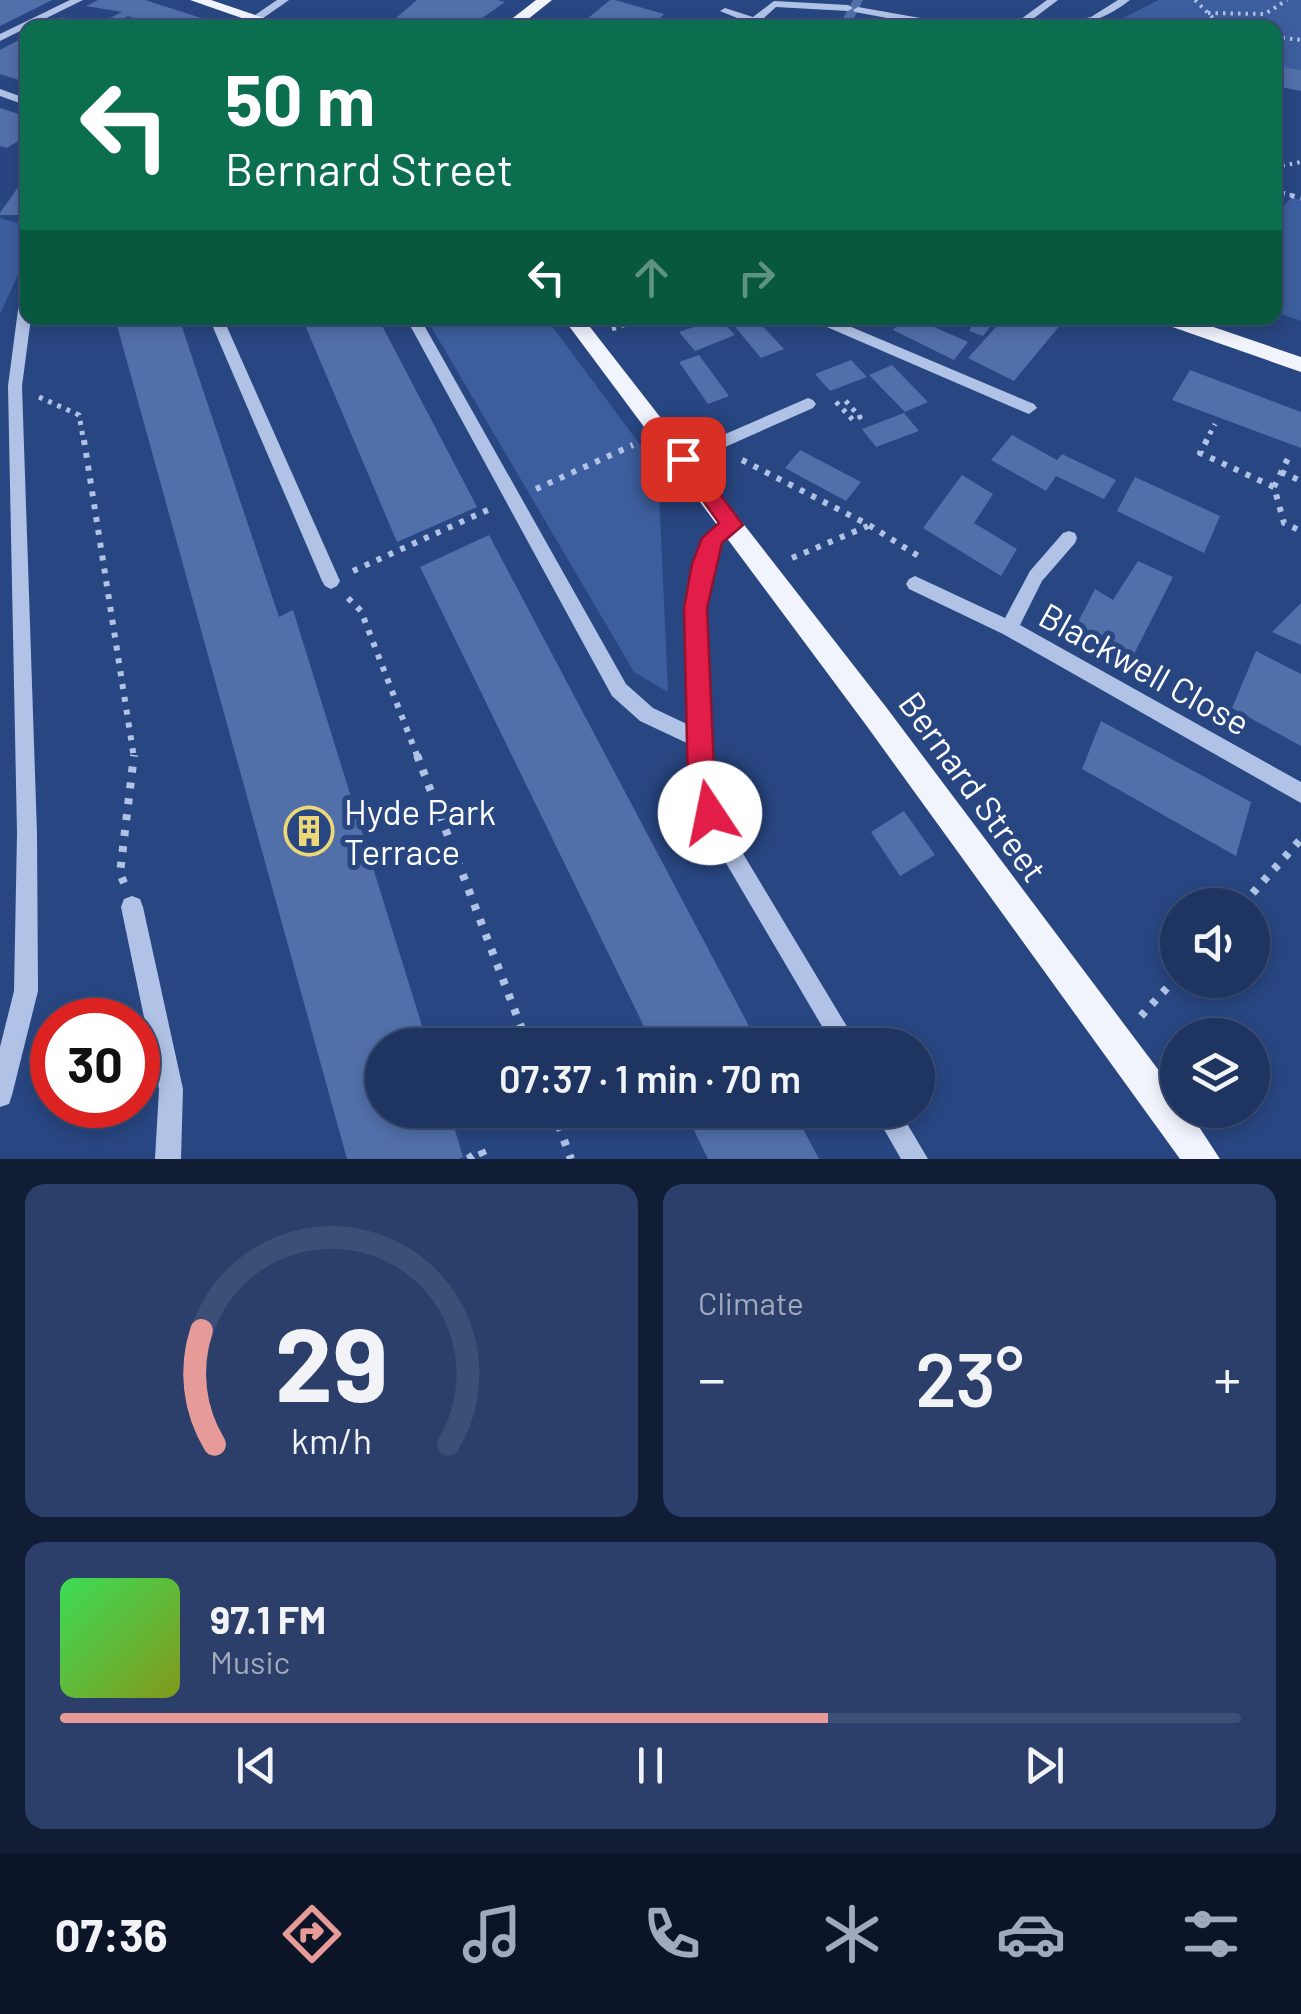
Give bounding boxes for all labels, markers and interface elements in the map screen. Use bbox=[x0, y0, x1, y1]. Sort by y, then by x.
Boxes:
text: 50 m bbox=[225, 56, 375, 140]
icon: left bbox=[60, 60, 190, 190]
text: Bernard Street bbox=[225, 141, 513, 195]
icon: left bbox=[519, 250, 574, 305]
icon: ahead bbox=[624, 250, 679, 305]
icon: right bbox=[729, 250, 784, 305]
pin bbox=[641, 417, 726, 502]
icon: arrive bbox=[656, 432, 711, 487]
street label: Blackwell Close bbox=[1033, 593, 1257, 743]
street label: Bernard Street bbox=[891, 683, 1057, 889]
position arrow bbox=[658, 761, 762, 865]
place label: Hyde Park Terrace bbox=[344, 790, 496, 872]
building icon: Hyde Park Terrace bbox=[283, 805, 335, 857]
map controls bbox=[1160, 888, 1270, 1128]
button: sound bbox=[1160, 888, 1270, 998]
speed limit sign: 30 bbox=[30, 998, 160, 1128]
button: layers bbox=[1160, 1018, 1270, 1128]
text: 07:37 · 1 min · 70 m bbox=[499, 1055, 801, 1101]
text: Climate bbox=[698, 1283, 804, 1321]
text: 29 bbox=[275, 1298, 388, 1423]
text: 23° bbox=[915, 1332, 1024, 1422]
text: − bbox=[698, 1344, 726, 1410]
text: + bbox=[1213, 1344, 1241, 1410]
text: km/h bbox=[291, 1418, 372, 1461]
text: 97.1 FM bbox=[210, 1596, 326, 1642]
text: Music bbox=[210, 1642, 290, 1680]
icon: previous bbox=[229, 1738, 284, 1793]
icon: pause bbox=[623, 1738, 678, 1793]
icon: next bbox=[1017, 1738, 1072, 1793]
icon: directions bbox=[277, 1899, 347, 1969]
icon: music bbox=[457, 1899, 527, 1969]
icon: phone bbox=[637, 1899, 707, 1969]
icon: climate bbox=[817, 1899, 887, 1969]
icon: car bbox=[996, 1899, 1066, 1969]
icon: filters bbox=[1176, 1899, 1246, 1969]
text: 07:36 bbox=[55, 1907, 168, 1961]

